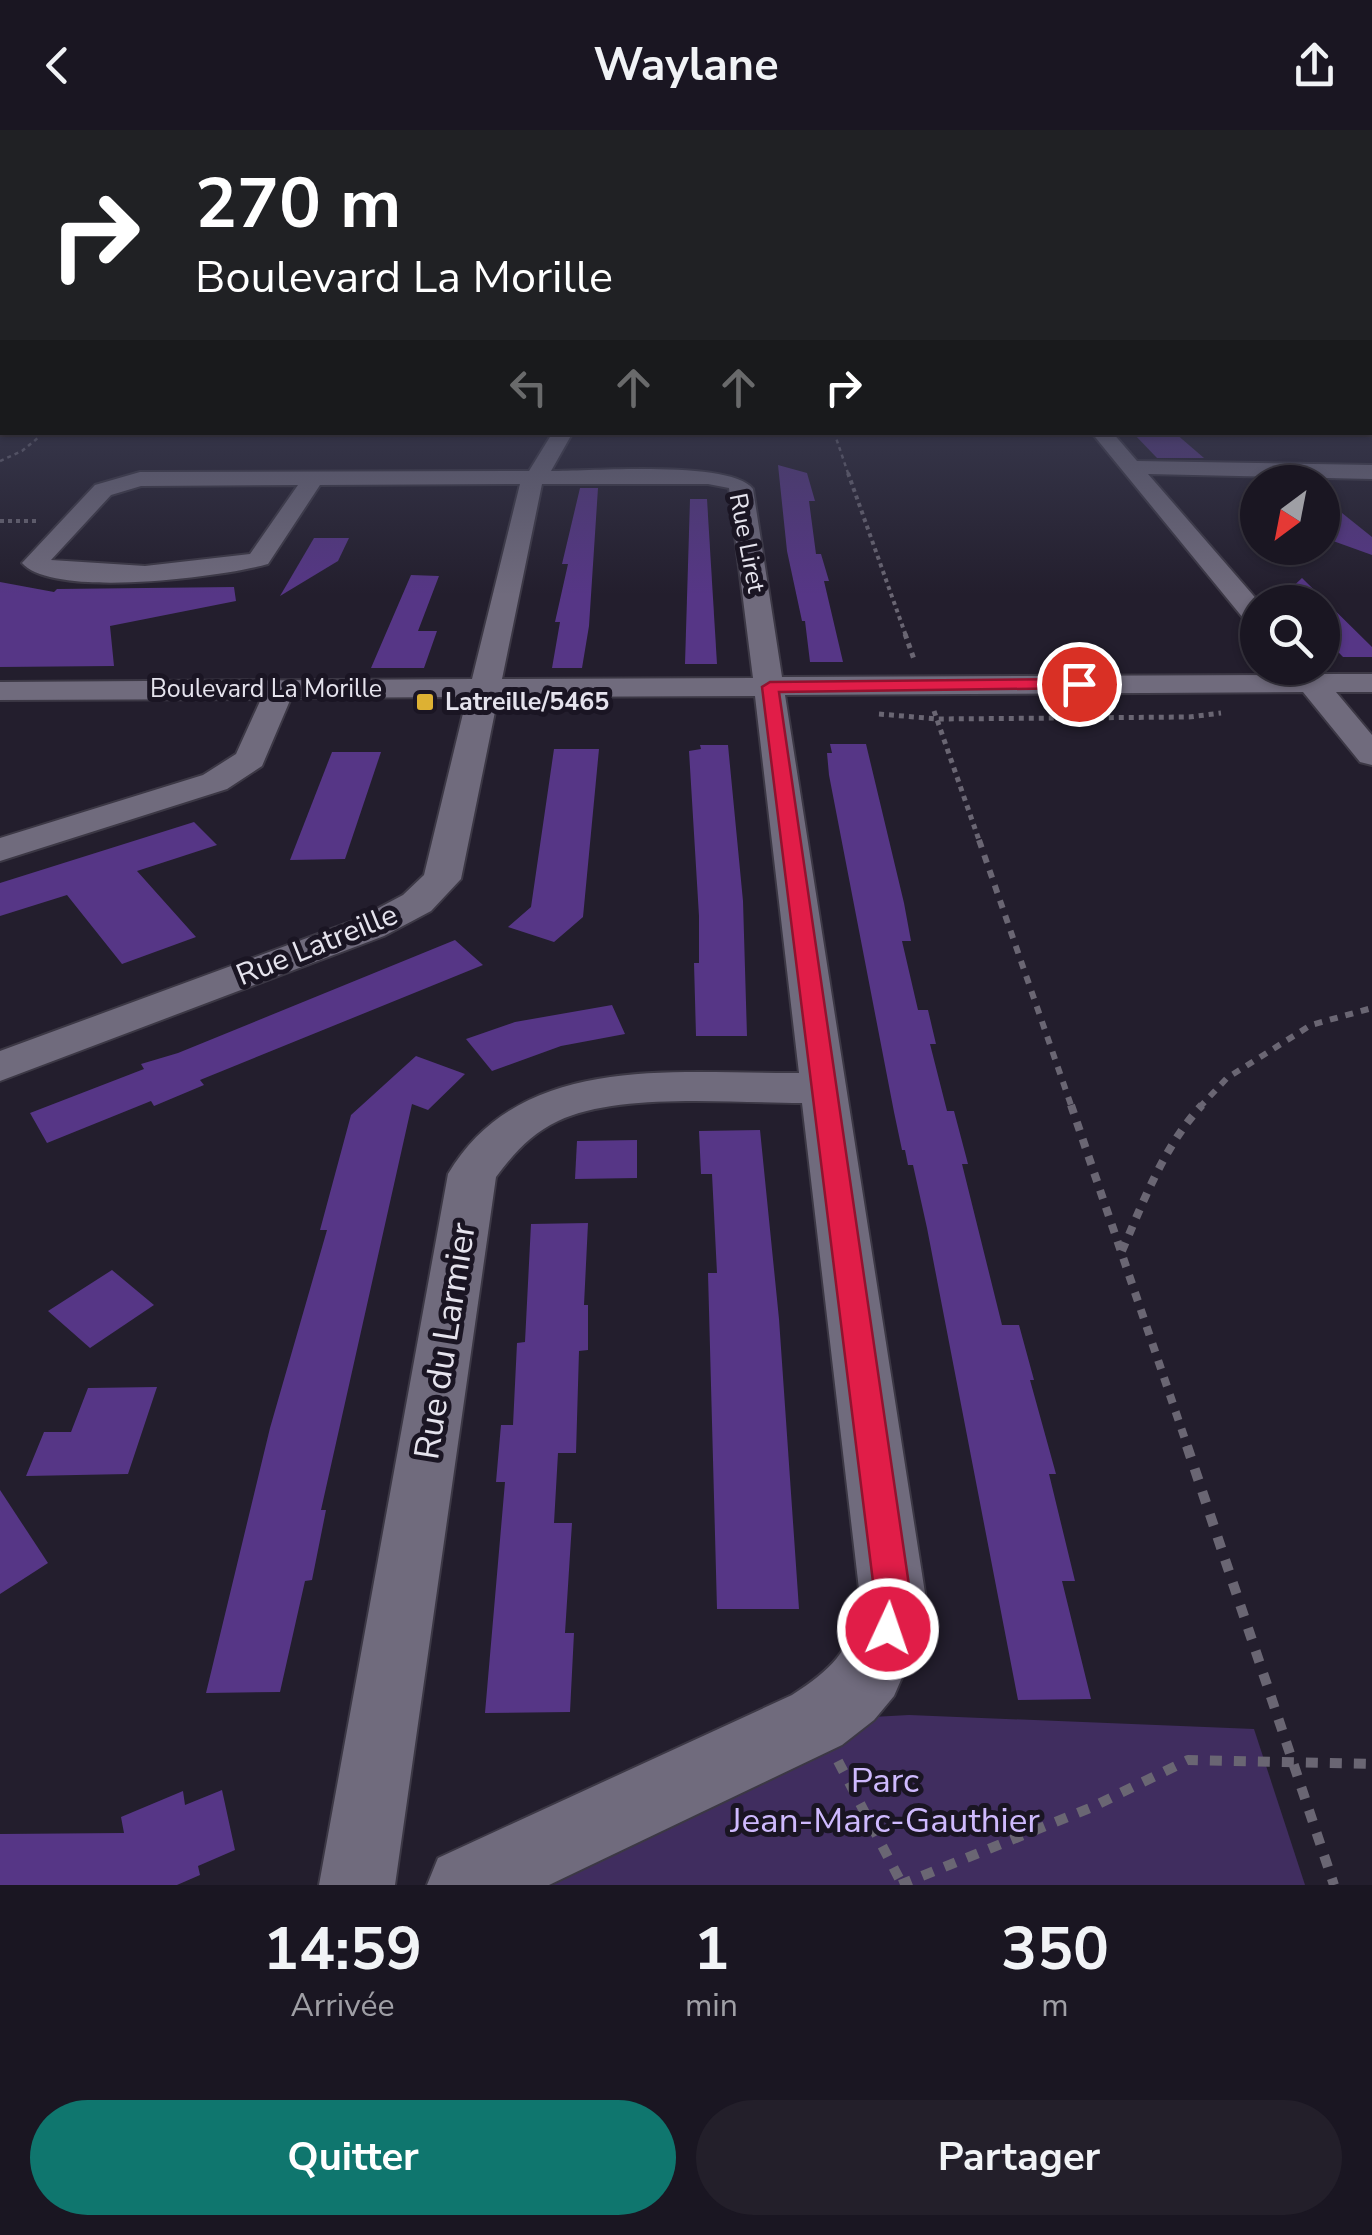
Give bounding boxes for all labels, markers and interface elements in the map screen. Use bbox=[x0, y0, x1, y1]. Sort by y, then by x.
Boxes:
text: Waylane bbox=[593, 35, 779, 96]
icon: back bbox=[30, 38, 85, 93]
icon: share bbox=[1287, 38, 1342, 93]
text: 270 m bbox=[195, 156, 401, 252]
icon: right bbox=[30, 170, 160, 300]
text: Boulevard La Morille bbox=[195, 247, 613, 308]
icon: left bbox=[501, 360, 556, 415]
icon: ahead bbox=[606, 360, 661, 415]
icon: ahead bbox=[711, 360, 766, 415]
icon: right bbox=[816, 360, 871, 415]
north arrow bbox=[1240, 465, 1340, 565]
map controls bbox=[1240, 465, 1340, 685]
street label: Rue Liret bbox=[721, 490, 773, 596]
button: search bbox=[1240, 585, 1340, 685]
pin bbox=[1037, 642, 1122, 727]
icon: arrive bbox=[1052, 657, 1107, 712]
street label: Boulevard La Morille bbox=[150, 672, 382, 706]
place label: Latreille/5465 bbox=[445, 685, 609, 719]
marker: Latreille/5465 bbox=[414, 691, 436, 713]
street label: Rue Latreille bbox=[230, 894, 404, 996]
street label: Rue du Larmier bbox=[403, 1219, 487, 1463]
position arrow bbox=[836, 1577, 940, 1681]
park label: Parc Jean-Marc-Gauthier bbox=[729, 1757, 1040, 1844]
text: 14:59 bbox=[263, 1908, 422, 1990]
text: 1 bbox=[693, 1908, 729, 1990]
text: 350 bbox=[1001, 1908, 1109, 1990]
text: Arrivée bbox=[290, 1984, 394, 2027]
text: min bbox=[685, 1984, 738, 2027]
text: m bbox=[1041, 1984, 1069, 2027]
button: Quitter bbox=[30, 2100, 676, 2215]
button: Partager bbox=[696, 2100, 1342, 2215]

